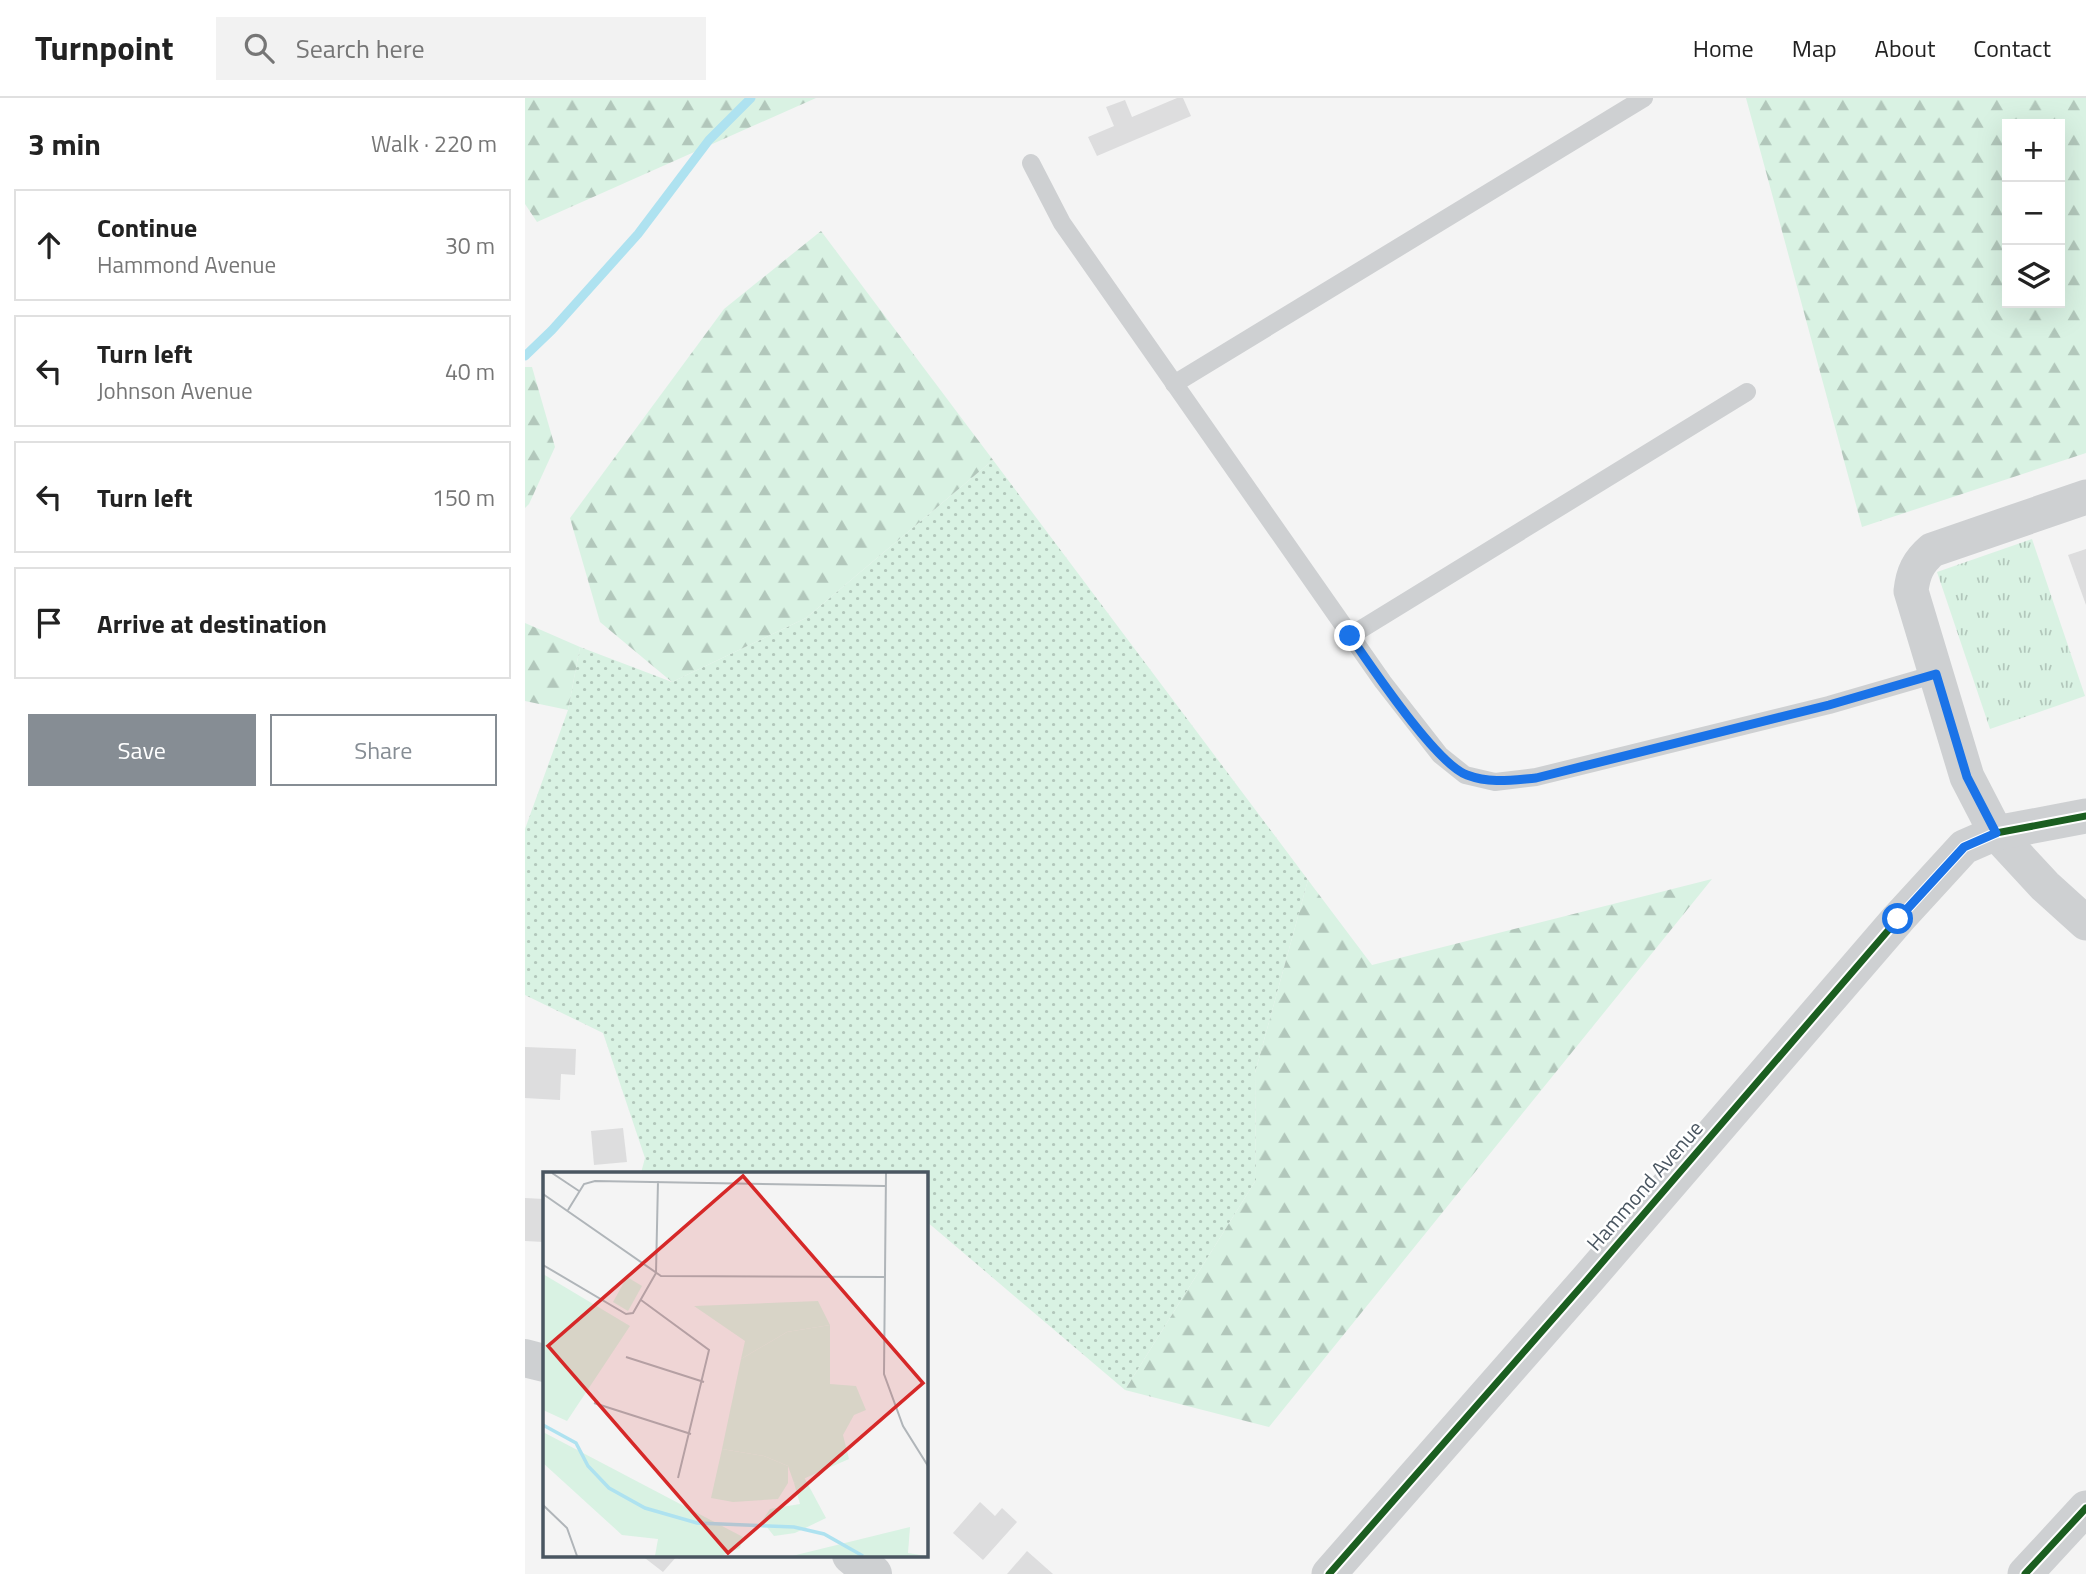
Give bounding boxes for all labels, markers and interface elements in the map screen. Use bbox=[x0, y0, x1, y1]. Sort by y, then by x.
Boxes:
search box bbox=[216, 17, 706, 80]
text: Turnpoint bbox=[35, 23, 174, 73]
icon: search bbox=[240, 29, 278, 67]
text: Search here bbox=[296, 29, 425, 68]
text: Home bbox=[1693, 30, 1754, 66]
text: Map bbox=[1792, 30, 1837, 66]
text: About bbox=[1875, 30, 1935, 66]
text: Contact bbox=[1973, 30, 2051, 66]
map controls bbox=[2002, 119, 2065, 308]
button: + bbox=[2002, 119, 2065, 182]
text: 3 min bbox=[28, 121, 101, 167]
text: Walk · 220 m bbox=[371, 126, 497, 161]
button: − bbox=[2002, 182, 2065, 245]
text: Continue bbox=[97, 208, 197, 247]
icon: ahead bbox=[30, 226, 68, 264]
text: 30 m bbox=[445, 228, 495, 263]
button: layers bbox=[2002, 245, 2065, 308]
text: Hammond Avenue bbox=[97, 247, 276, 282]
text: Turn left bbox=[97, 334, 192, 373]
icon: left bbox=[30, 352, 68, 390]
text: 40 m bbox=[445, 354, 495, 389]
text: Johnson Avenue bbox=[97, 373, 253, 408]
icon: left bbox=[30, 478, 68, 516]
text: Turn left bbox=[97, 478, 192, 517]
text: 150 m bbox=[432, 480, 495, 515]
icon: arrive bbox=[30, 604, 68, 642]
text: Arrive at destination bbox=[97, 604, 327, 643]
route end bbox=[1334, 620, 1365, 651]
button: Save bbox=[28, 714, 256, 786]
button: Share bbox=[270, 714, 497, 786]
route start bbox=[1882, 903, 1913, 934]
street label: Hammond Avenue bbox=[1579, 1113, 1710, 1258]
inset map bbox=[543, 1172, 927, 1556]

